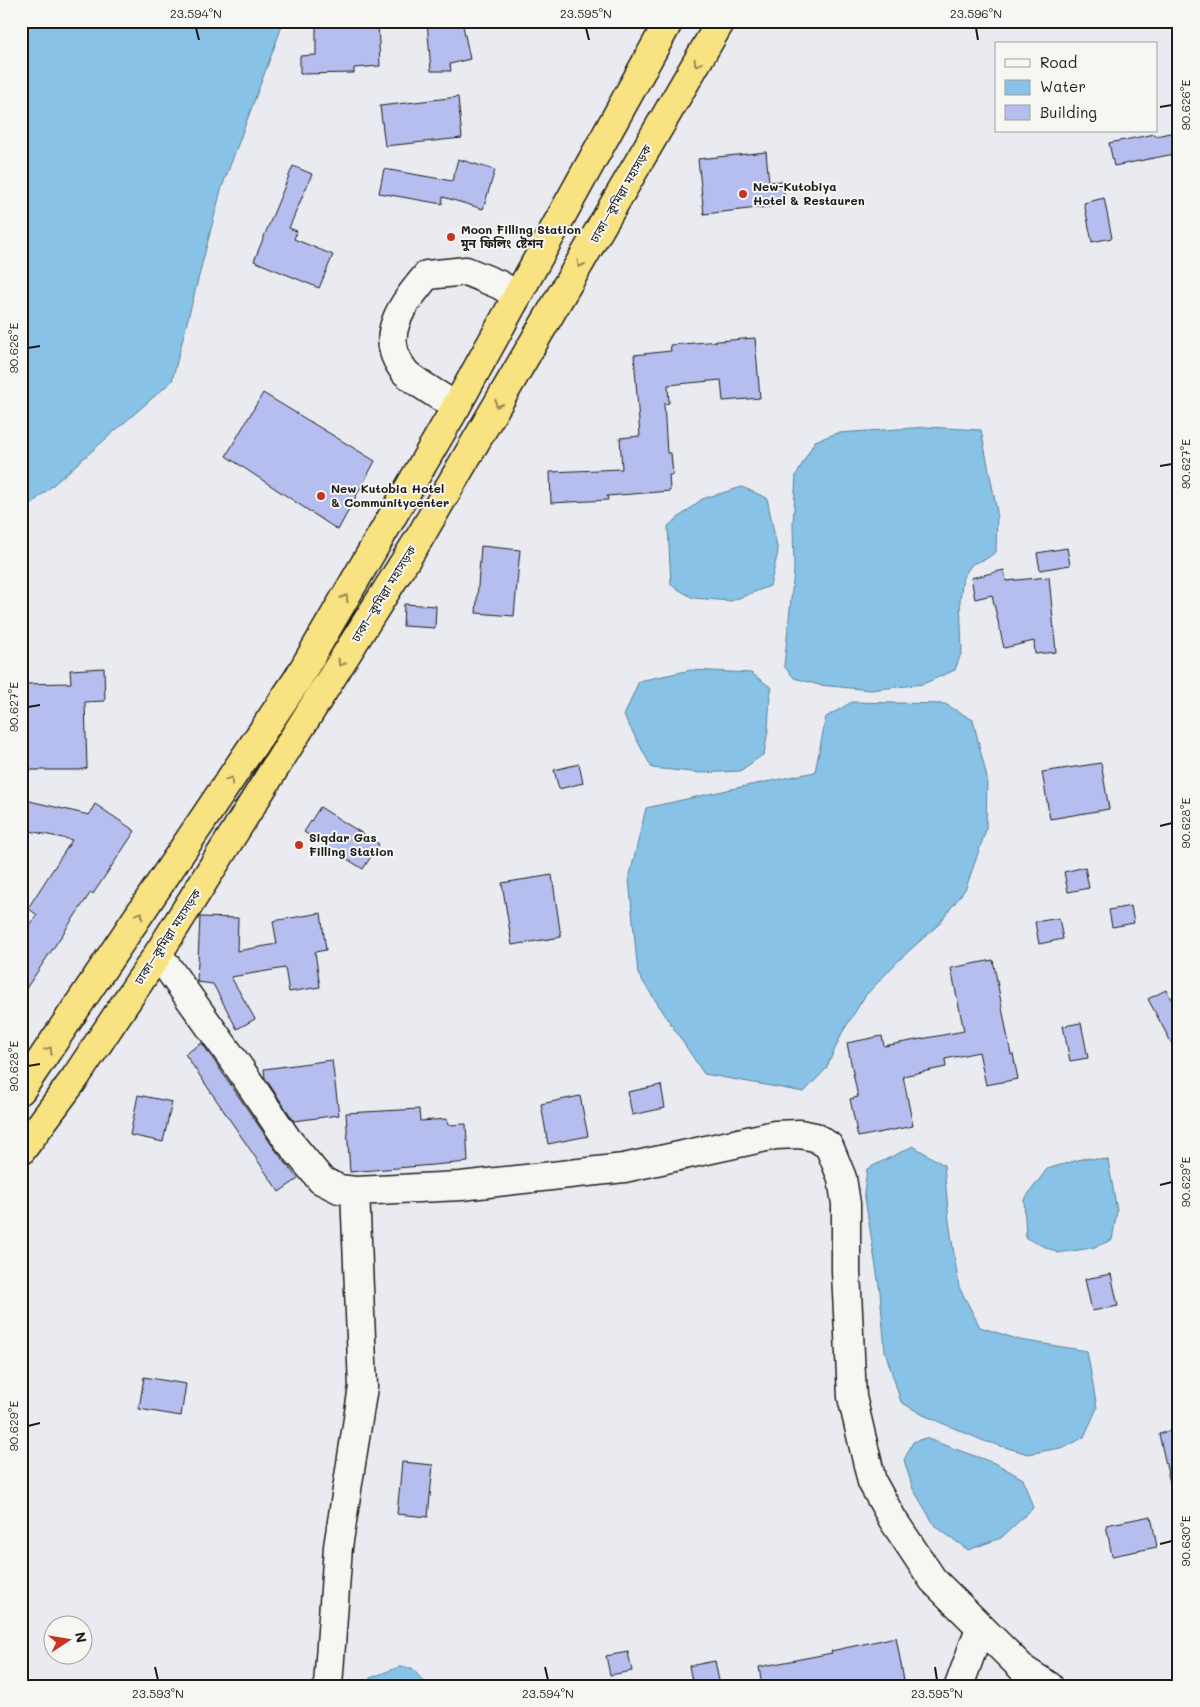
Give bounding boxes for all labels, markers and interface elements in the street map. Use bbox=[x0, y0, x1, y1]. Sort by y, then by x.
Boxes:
text: 23.594°N bbox=[170, 5, 222, 21]
text: 23.595°N bbox=[560, 5, 612, 21]
text: 23.596°N bbox=[950, 5, 1002, 21]
legend bbox=[995, 42, 1158, 132]
text: Road bbox=[1040, 52, 1077, 72]
one-way arrow bbox=[693, 58, 703, 67]
text: Water bbox=[1040, 76, 1086, 96]
text: 90.626°E bbox=[1177, 80, 1193, 130]
text: Building bbox=[1040, 102, 1097, 122]
street label: ঢাকা–কুমিল্লা মহাসড়ক bbox=[585, 141, 656, 247]
place label: New-Kutobiya Hotel & Restauren bbox=[753, 178, 865, 208]
marker: New-Kutobiya Hotel & Restauren bbox=[737, 188, 749, 200]
place label: Moon Filling Station মুন ফিলিং ষ্টেশন bbox=[460, 221, 581, 252]
marker: Moon Filling Station মুন ফিলিং ষ্টেশন bbox=[445, 231, 457, 243]
one-way arrow bbox=[576, 259, 586, 268]
text: 90.626°E bbox=[5, 323, 21, 373]
one-way arrow bbox=[494, 399, 504, 408]
text: 90.627°E bbox=[1177, 439, 1193, 489]
place label: New Kutobia Hotel & Communitycenter bbox=[331, 480, 449, 510]
marker: New Kutobia Hotel & Communitycenter bbox=[315, 490, 327, 502]
street label: ঢাকা–কুমিল্লা মহাসড়ক bbox=[347, 542, 420, 646]
one-way arrow bbox=[338, 595, 348, 604]
one-way arrow bbox=[338, 657, 347, 667]
text: 90.627°E bbox=[5, 682, 21, 732]
one-way arrow bbox=[224, 776, 233, 786]
text: 90.628°E bbox=[1177, 798, 1193, 848]
place label: Siqdar Gas Filling Station bbox=[309, 829, 394, 859]
marker: Siqdar Gas Filling Station bbox=[293, 839, 305, 851]
street label: ঢাকা–কুমিল্লা মহাসড়ক bbox=[130, 886, 205, 988]
one-way arrow bbox=[134, 911, 143, 921]
text: 90.628°E bbox=[5, 1041, 21, 1091]
one-way arrow bbox=[43, 1046, 52, 1055]
text: 90.629°E bbox=[1177, 1157, 1193, 1207]
text: 90.629°E bbox=[5, 1401, 21, 1451]
text: 90.630°E bbox=[1177, 1515, 1193, 1567]
north arrow bbox=[42, 1614, 92, 1664]
text: N bbox=[71, 1630, 92, 1644]
text: 23.593°N bbox=[132, 1685, 184, 1701]
text: 23.594°N bbox=[522, 1685, 574, 1701]
text: 23.595°N bbox=[911, 1685, 963, 1701]

